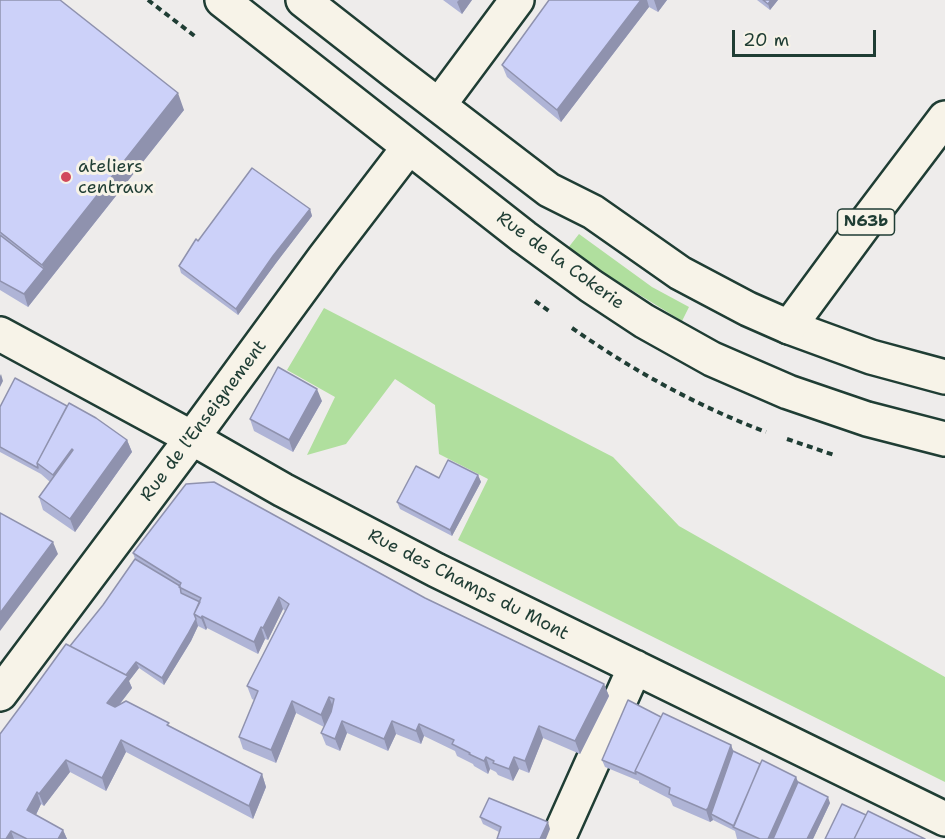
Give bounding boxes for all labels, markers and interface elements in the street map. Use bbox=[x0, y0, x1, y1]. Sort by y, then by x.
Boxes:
scale bar bbox=[735, 18, 879, 56]
text: 20 m bbox=[743, 28, 789, 52]
place label: ateliers centraux bbox=[78, 156, 153, 198]
marker: ateliers centraux bbox=[59, 170, 73, 184]
street label: Rue de la Cokerie bbox=[492, 207, 628, 315]
road number: N63b bbox=[838, 209, 894, 235]
street label: Rue de l'Enseignement bbox=[136, 336, 272, 506]
street label: Rue des Champs du Mont bbox=[364, 525, 572, 645]

